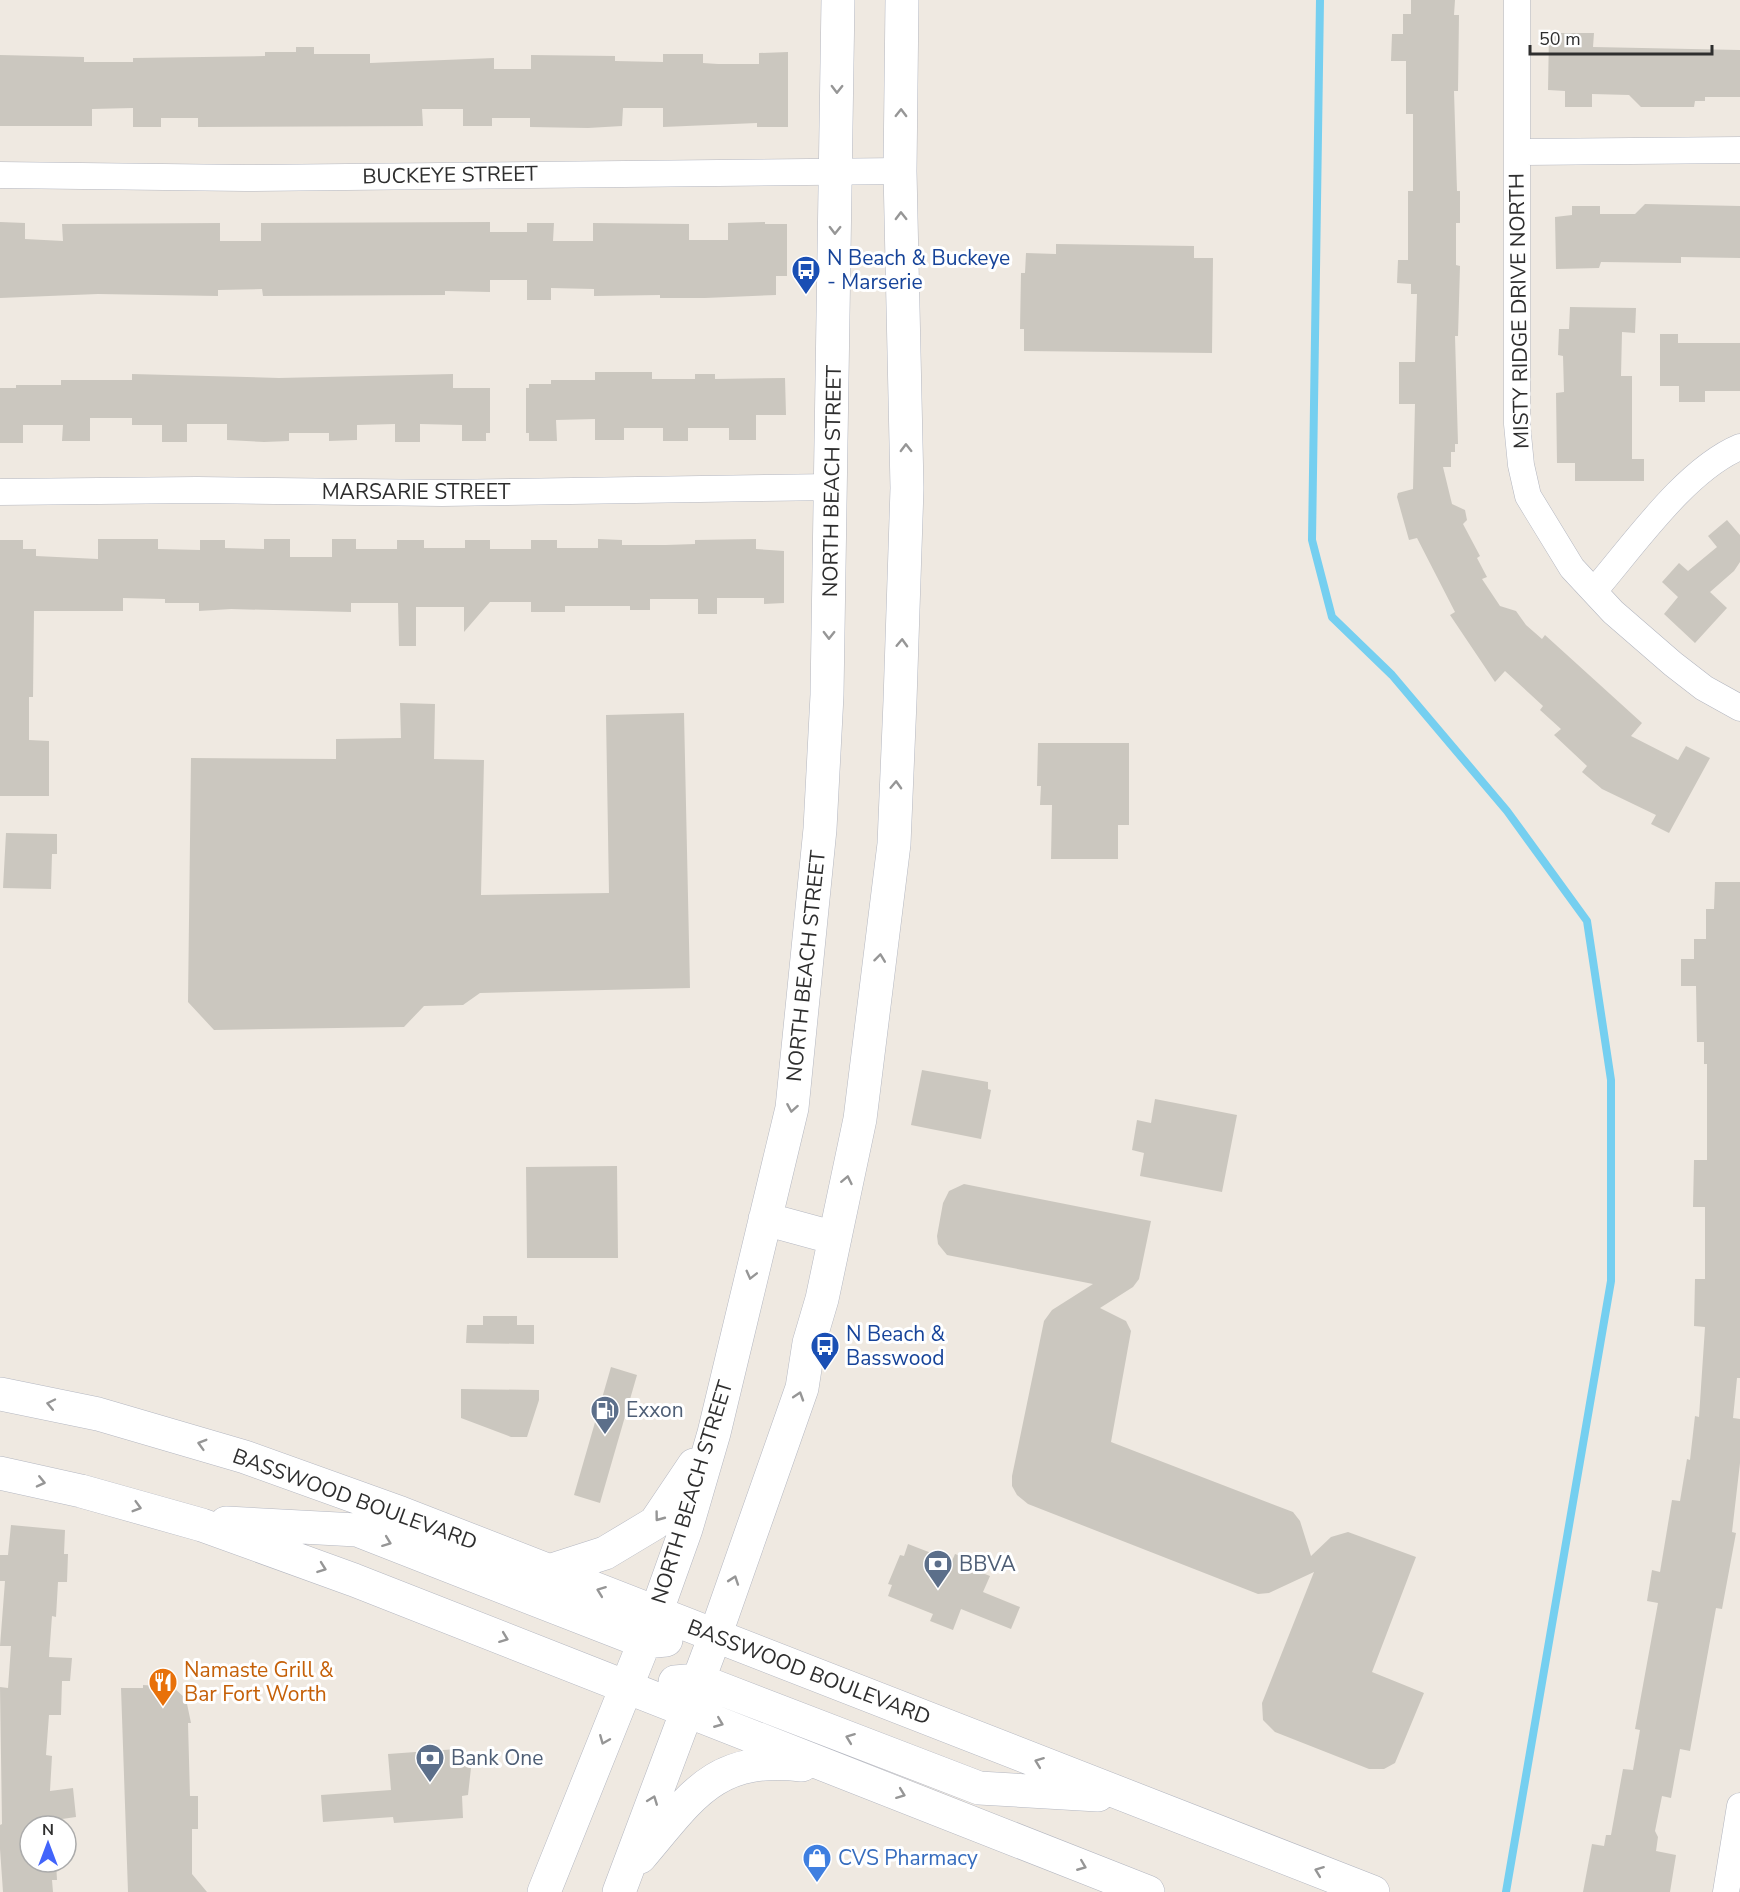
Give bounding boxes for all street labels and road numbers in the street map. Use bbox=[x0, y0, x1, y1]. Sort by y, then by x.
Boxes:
street label: BUCKEYE STREET bbox=[362, 159, 538, 191]
street label: MISTY RIDGE DRIVE NORTH bbox=[1503, 173, 1535, 449]
street label: NORTH BEACH STREET bbox=[816, 364, 848, 597]
street label: MARSARIE STREET bbox=[322, 478, 511, 506]
street label: NORTH BEACH STREET bbox=[780, 849, 832, 1083]
street label: NORTH BEACH STREET bbox=[645, 1377, 739, 1607]
street label: BASSWOOD BOULEVARD bbox=[229, 1442, 481, 1556]
street label: BASSWOOD BOULEVARD bbox=[683, 1613, 935, 1731]

